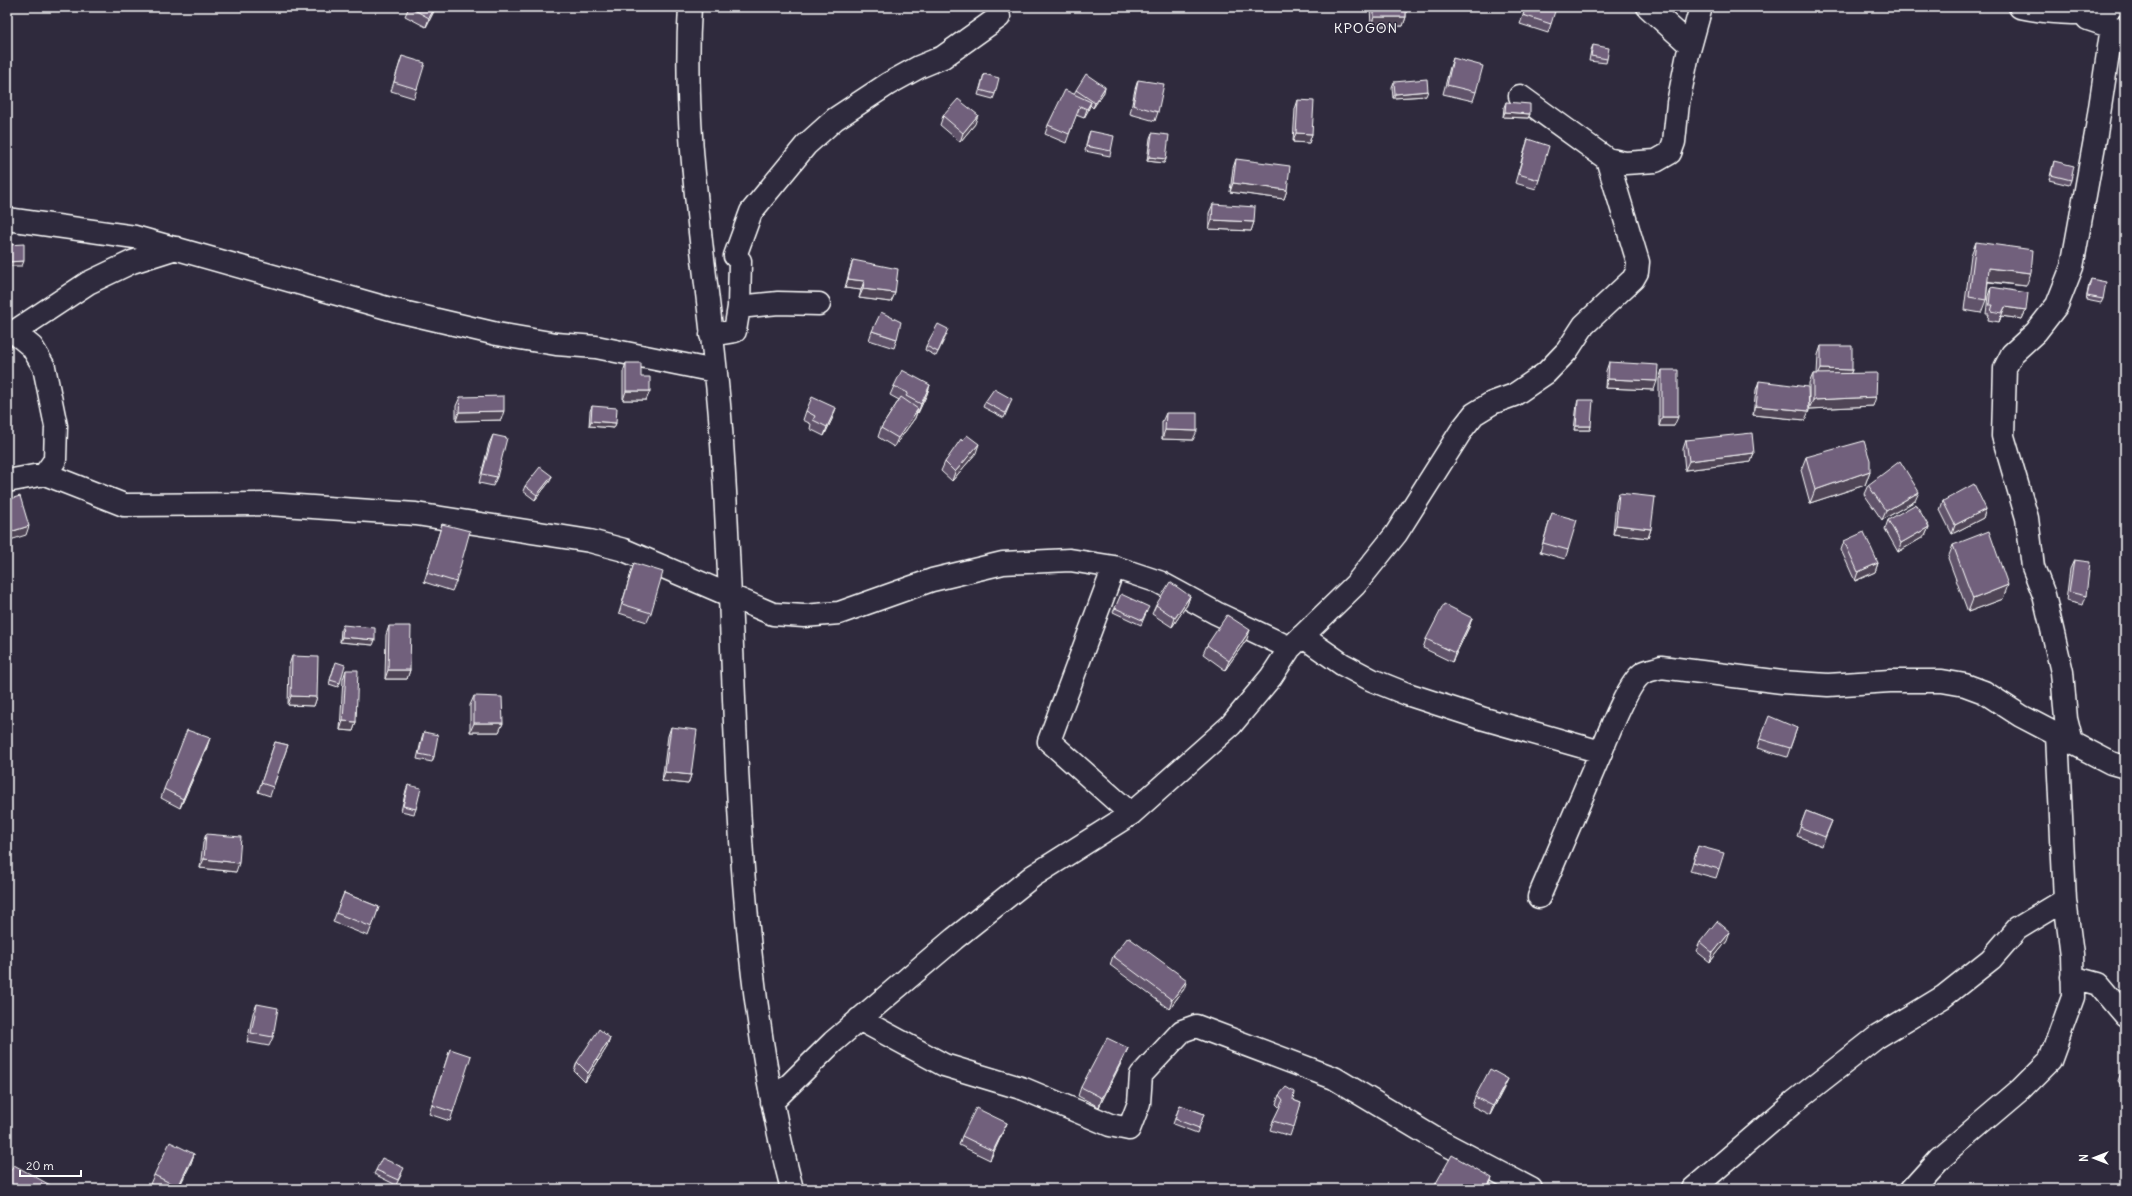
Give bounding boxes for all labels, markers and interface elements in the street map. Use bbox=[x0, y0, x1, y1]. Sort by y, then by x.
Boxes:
district label: KPOGON bbox=[1334, 19, 1398, 37]
north arrow bbox=[2074, 1138, 2114, 1178]
scale bar bbox=[20, 1152, 81, 1178]
text: N bbox=[2077, 1154, 2091, 1162]
text: 20 m bbox=[26, 1158, 54, 1173]

